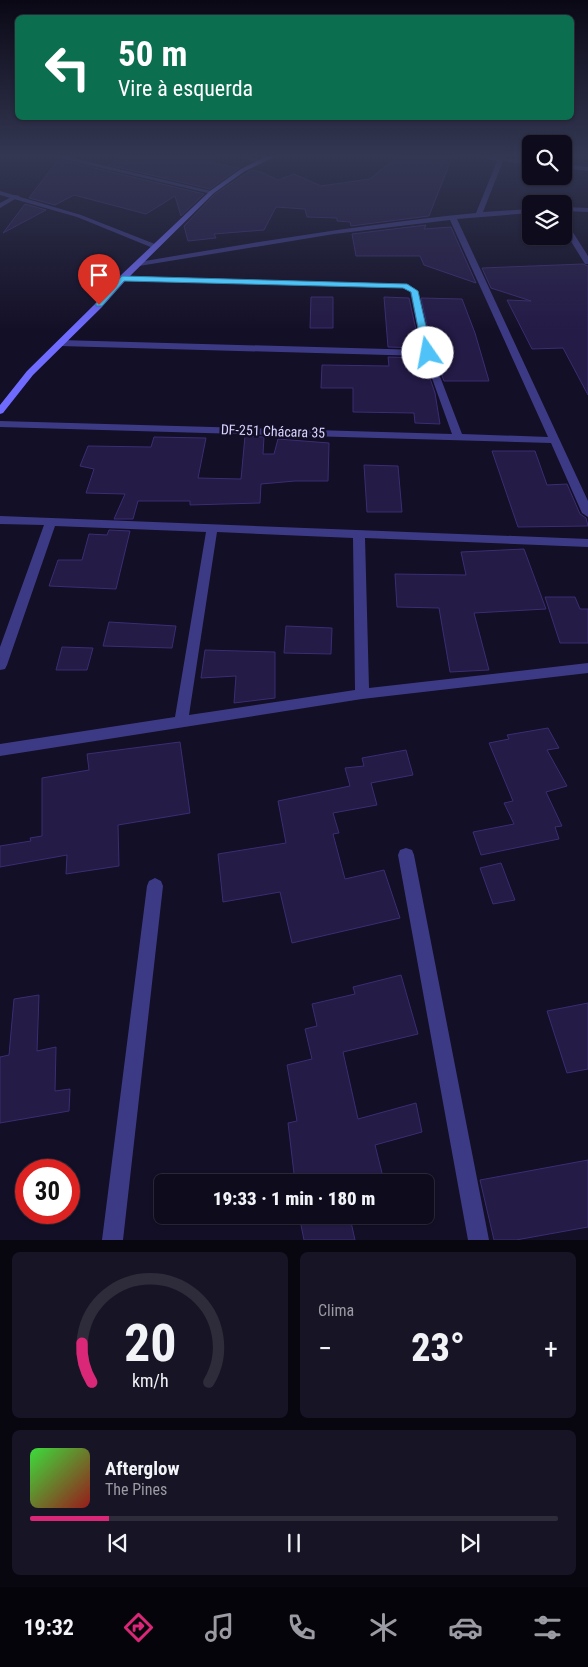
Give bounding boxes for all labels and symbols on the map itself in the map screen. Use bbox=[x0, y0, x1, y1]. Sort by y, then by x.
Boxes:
pin bbox=[78, 254, 120, 305]
position arrow bbox=[401, 326, 453, 378]
street label: DF-251 Chácara 35 bbox=[221, 421, 326, 441]
speed limit sign: 30 bbox=[15, 1159, 80, 1224]

